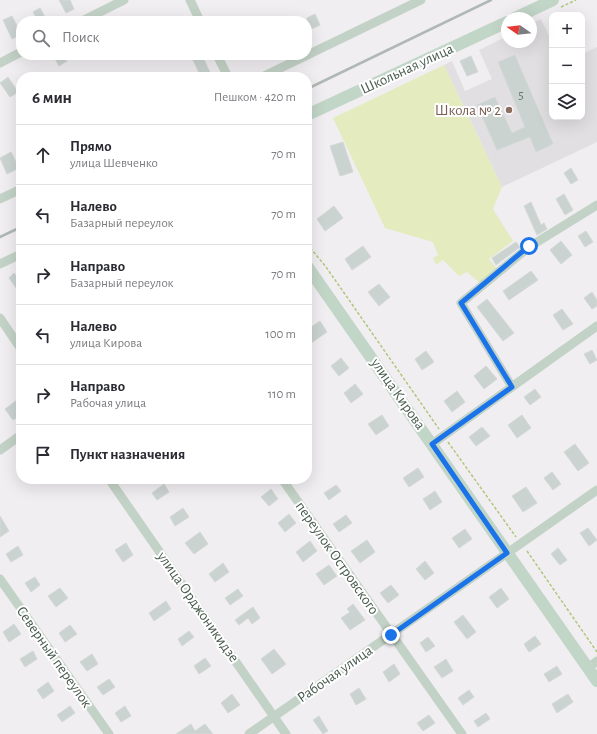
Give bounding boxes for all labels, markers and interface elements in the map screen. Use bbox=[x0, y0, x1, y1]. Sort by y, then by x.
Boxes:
north arrow bbox=[501, 12, 537, 48]
map controls bbox=[549, 12, 585, 120]
button: + bbox=[549, 12, 585, 48]
search box bbox=[16, 16, 312, 60]
icon: search bbox=[30, 27, 52, 49]
text: Поиск bbox=[62, 30, 100, 45]
street label: Школьная улица bbox=[358, 41, 456, 97]
button: − bbox=[549, 48, 585, 84]
button: layers bbox=[549, 84, 585, 120]
text: 6 мин bbox=[32, 89, 72, 106]
house number: 5 bbox=[518, 89, 524, 102]
text: Пешком · 420 m bbox=[214, 91, 296, 104]
place label: Школа № 2 bbox=[435, 103, 501, 118]
marker: Школа № 2 bbox=[504, 105, 514, 115]
text: Прямо bbox=[70, 139, 112, 154]
icon: ahead bbox=[32, 144, 54, 166]
text: 70 m bbox=[271, 148, 296, 161]
text: улица Шевченко bbox=[70, 157, 158, 170]
text: Налево bbox=[70, 199, 117, 214]
icon: left bbox=[32, 204, 54, 226]
text: 70 m bbox=[271, 208, 296, 221]
text: Базарный переулок bbox=[70, 217, 174, 230]
route start bbox=[520, 237, 538, 255]
text: Направо bbox=[70, 259, 125, 274]
icon: right bbox=[32, 264, 54, 286]
text: 70 m bbox=[271, 268, 296, 281]
text: Базарный переулок bbox=[70, 277, 174, 290]
text: Налево bbox=[70, 319, 117, 334]
icon: left bbox=[32, 324, 54, 346]
text: 100 m bbox=[265, 328, 296, 341]
text: улица Кирова bbox=[70, 337, 142, 350]
street label: улица Кирова bbox=[367, 355, 428, 433]
text: Направо bbox=[70, 379, 125, 394]
icon: right bbox=[32, 384, 54, 406]
text: 110 m bbox=[268, 388, 296, 401]
text: Рабочая улица bbox=[70, 397, 146, 410]
icon: arrive bbox=[32, 444, 54, 466]
text: Пункт назначения bbox=[70, 447, 185, 462]
street label: переулок Островского bbox=[292, 499, 382, 617]
street label: улица Орджоникидзе bbox=[154, 548, 242, 665]
street label: Северный переулок bbox=[13, 604, 95, 711]
route end bbox=[382, 626, 400, 644]
street label: Рабочая улица bbox=[295, 643, 375, 705]

